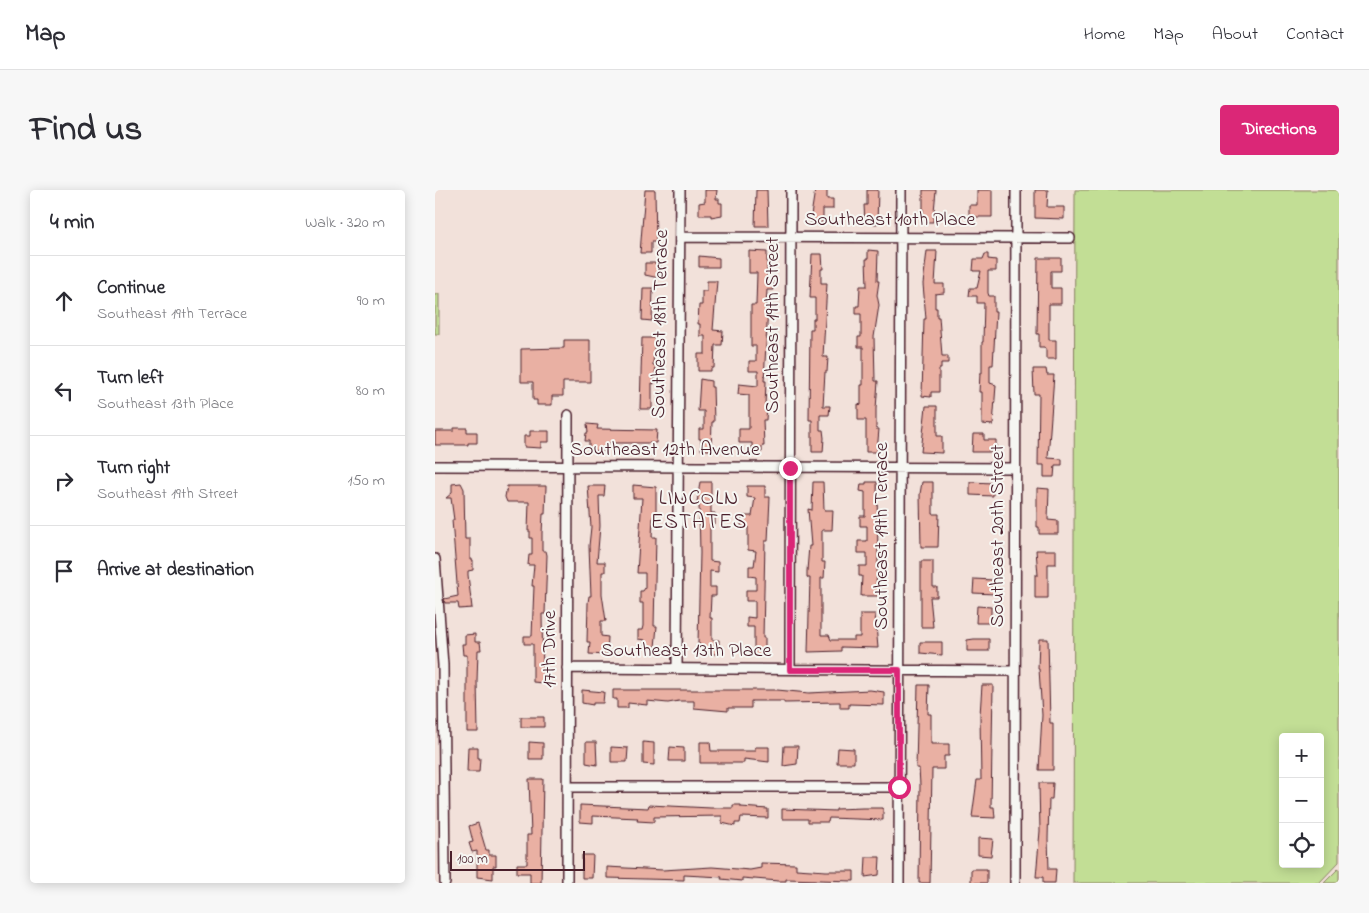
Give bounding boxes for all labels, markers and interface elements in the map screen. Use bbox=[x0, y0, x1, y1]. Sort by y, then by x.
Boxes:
text: Map bbox=[25, 17, 66, 52]
text: Home bbox=[1084, 22, 1125, 48]
text: Map bbox=[1153, 22, 1184, 48]
text: About bbox=[1212, 22, 1258, 48]
text: Contact bbox=[1286, 22, 1344, 48]
text: Find us bbox=[30, 105, 142, 156]
button: Directions bbox=[1220, 105, 1339, 155]
street label: Southeast 10th Place bbox=[804, 206, 976, 235]
text: 4 min bbox=[50, 208, 94, 238]
text: Walk · 320 m bbox=[305, 211, 385, 235]
street label: Southeast 18th Terrace bbox=[645, 229, 677, 419]
street label: Southeast 19th Street bbox=[759, 236, 788, 413]
text: Continue bbox=[97, 275, 165, 302]
icon: ahead bbox=[50, 287, 78, 315]
text: 90 m bbox=[357, 289, 385, 313]
text: Southeast 19th Terrace bbox=[97, 302, 247, 326]
text: Turn left bbox=[97, 365, 164, 392]
icon: left bbox=[50, 377, 78, 405]
text: 80 m bbox=[356, 379, 385, 403]
text: Southeast 13th Place bbox=[97, 392, 234, 416]
street label: Southeast 12th Avenue bbox=[570, 436, 760, 465]
street label: Southeast 19th Terrace bbox=[868, 442, 897, 630]
street label: Southeast 20th Street bbox=[984, 444, 1013, 627]
text: Turn right bbox=[97, 455, 170, 482]
route end bbox=[779, 457, 802, 480]
icon: right bbox=[50, 467, 78, 495]
text: 150 m bbox=[347, 469, 385, 493]
text: Southeast 19th Street bbox=[97, 482, 238, 506]
district label: LINCOLN ESTATES bbox=[651, 484, 747, 538]
icon: arrive bbox=[50, 557, 78, 585]
text: Arrive at destination bbox=[97, 557, 254, 584]
street label: 17th Drive bbox=[536, 610, 565, 688]
street label: Southeast 13th Place bbox=[601, 637, 771, 666]
map controls bbox=[1279, 733, 1324, 868]
button: + bbox=[1279, 733, 1324, 778]
route start bbox=[888, 776, 911, 799]
button: − bbox=[1279, 778, 1324, 823]
button: locate bbox=[1279, 823, 1324, 868]
scale bar bbox=[450, 848, 585, 871]
text: 100 m bbox=[457, 849, 488, 870]

